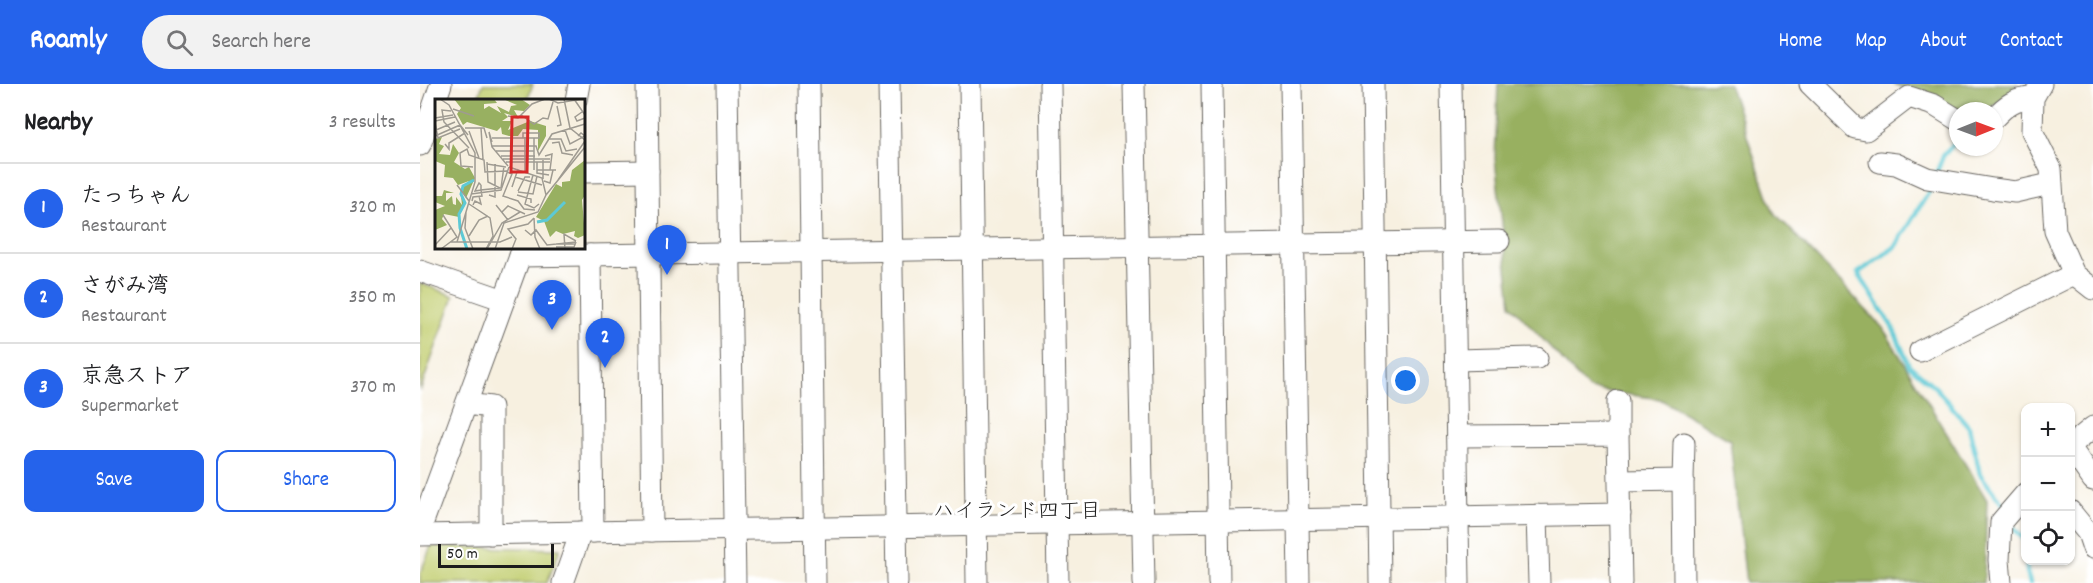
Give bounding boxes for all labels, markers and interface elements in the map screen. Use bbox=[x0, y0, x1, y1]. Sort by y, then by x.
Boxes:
search box bbox=[142, 15, 562, 69]
text: Roamly bbox=[30, 22, 106, 62]
icon: search bbox=[163, 26, 196, 59]
text: Search here bbox=[211, 27, 311, 58]
text: Home bbox=[1778, 27, 1822, 57]
text: Map bbox=[1855, 27, 1887, 57]
text: About bbox=[1920, 27, 1967, 57]
text: Contact bbox=[2000, 27, 2063, 57]
inset map bbox=[435, 99, 585, 249]
north arrow bbox=[1949, 102, 2003, 156]
text: Nearby bbox=[24, 105, 92, 142]
text: 3 results bbox=[329, 109, 396, 137]
text: たっちゃん bbox=[81, 182, 191, 213]
text: 1 bbox=[41, 194, 46, 222]
text: 320 m bbox=[349, 194, 396, 222]
text: Restaurant bbox=[81, 213, 167, 241]
pin: 1 bbox=[648, 226, 686, 275]
text: さがみ湾 bbox=[81, 272, 169, 303]
pin: 3 bbox=[532, 280, 572, 330]
text: 2 bbox=[39, 284, 48, 312]
text: 350 m bbox=[349, 284, 396, 312]
text: Restaurant bbox=[81, 303, 167, 331]
pin: 2 bbox=[586, 318, 624, 368]
text: 京急ストア bbox=[81, 362, 193, 393]
your location bbox=[1391, 366, 1420, 395]
text: 3 bbox=[39, 374, 48, 402]
text: 370 m bbox=[350, 374, 396, 402]
text: Supermarket bbox=[81, 393, 179, 421]
map controls bbox=[2021, 403, 2075, 565]
button: + bbox=[2021, 403, 2075, 457]
button: Save bbox=[24, 450, 204, 512]
button: Share bbox=[216, 450, 396, 512]
button: − bbox=[2021, 457, 2075, 511]
district label: ハイランド四丁目 bbox=[933, 498, 1101, 528]
button: locate bbox=[2021, 511, 2075, 565]
scale bar bbox=[438, 541, 554, 568]
text: 50 m bbox=[447, 543, 478, 566]

